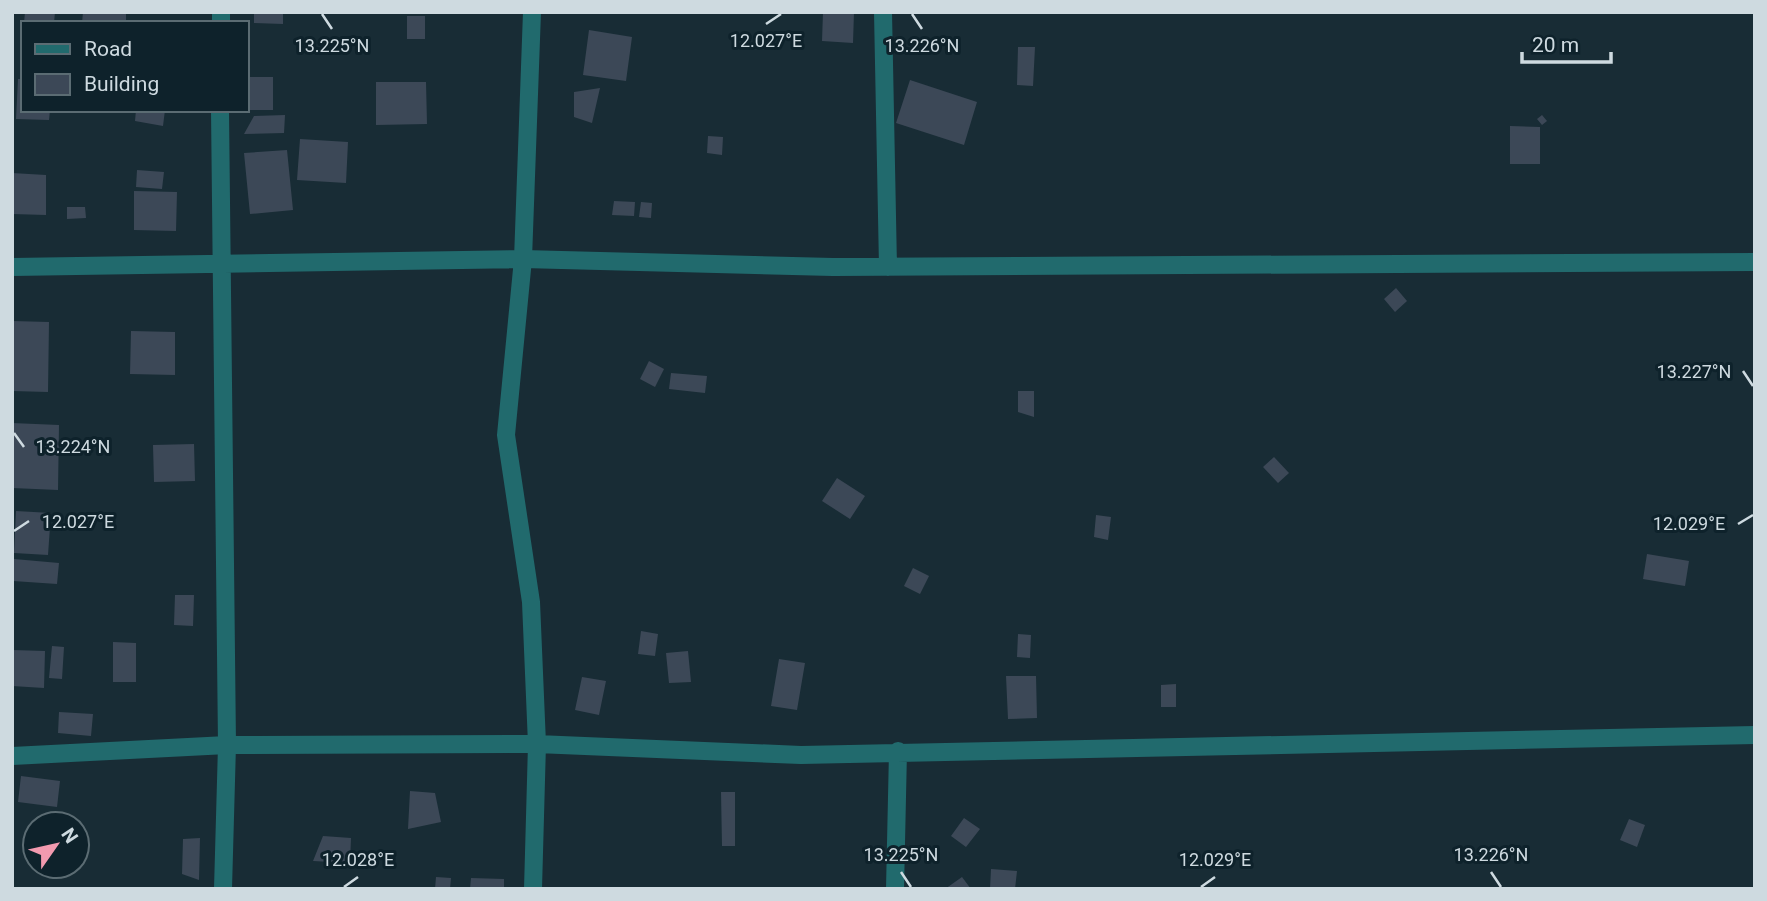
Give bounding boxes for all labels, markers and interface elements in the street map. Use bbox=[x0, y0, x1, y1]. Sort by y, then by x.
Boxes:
legend bbox=[21, 21, 248, 112]
scale bar bbox=[1522, 21, 1611, 65]
text: 12.027°E bbox=[730, 30, 802, 51]
text: 20 m bbox=[1532, 33, 1579, 57]
text: 13.225°N bbox=[295, 35, 369, 56]
text: 13.226°N bbox=[885, 35, 959, 56]
text: Road bbox=[84, 37, 132, 61]
text: Building bbox=[84, 72, 159, 96]
text: 13.227°N bbox=[1657, 361, 1731, 382]
text: 13.224°N bbox=[36, 436, 110, 457]
text: 12.027°E bbox=[42, 511, 114, 532]
text: 12.029°E bbox=[1653, 513, 1725, 534]
north arrow bbox=[21, 810, 91, 880]
text: N bbox=[56, 824, 83, 848]
text: 13.225°N bbox=[864, 844, 938, 865]
text: 13.226°N bbox=[1454, 844, 1528, 865]
text: 12.028°E bbox=[322, 849, 394, 870]
text: 12.029°E bbox=[1179, 849, 1251, 870]

